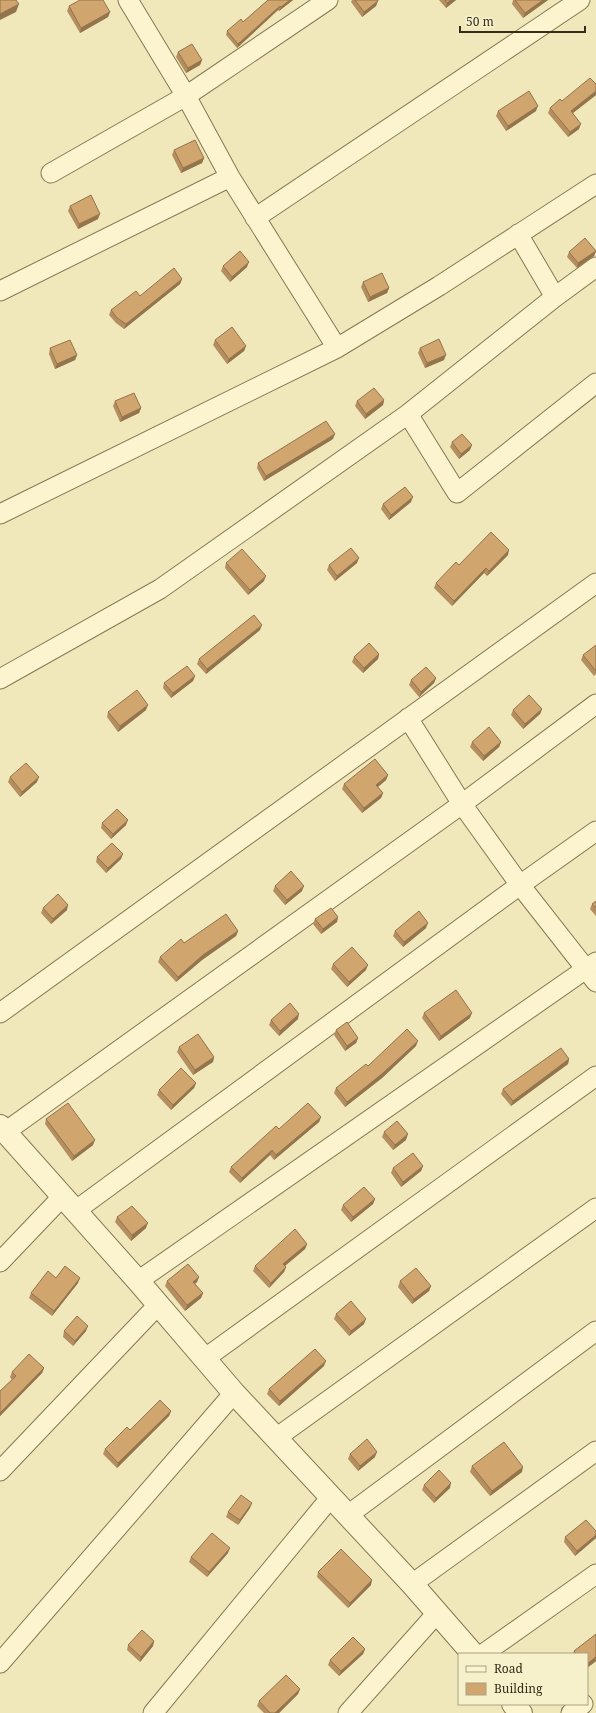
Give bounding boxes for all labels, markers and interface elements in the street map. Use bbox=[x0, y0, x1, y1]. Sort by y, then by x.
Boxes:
scale bar bbox=[460, 8, 585, 34]
text: 50 m bbox=[466, 13, 494, 30]
legend bbox=[458, 1653, 588, 1705]
text: Road bbox=[494, 1660, 524, 1677]
text: Building bbox=[494, 1680, 543, 1697]

